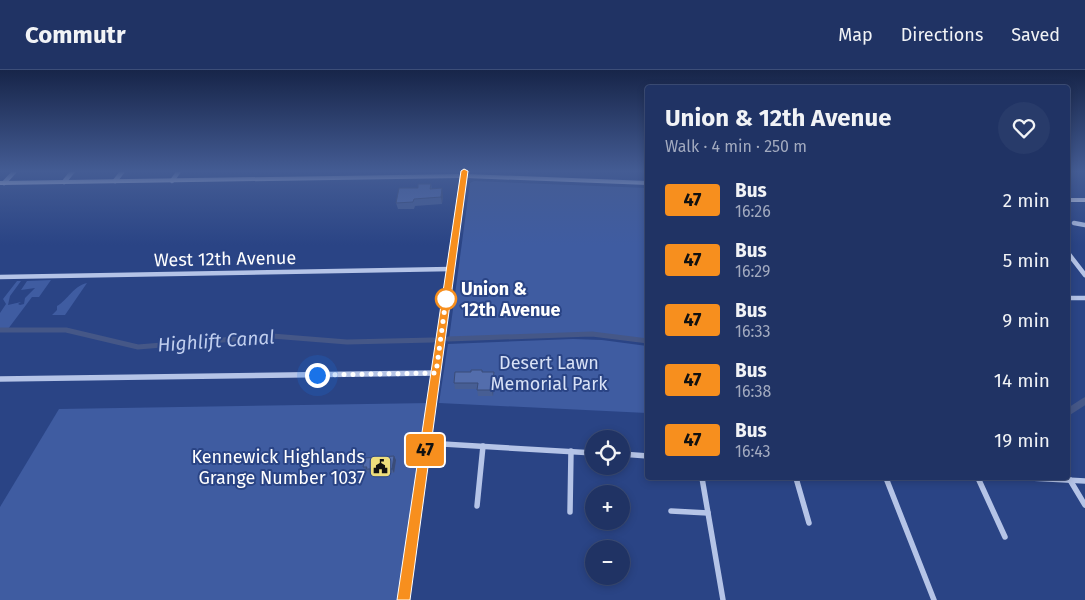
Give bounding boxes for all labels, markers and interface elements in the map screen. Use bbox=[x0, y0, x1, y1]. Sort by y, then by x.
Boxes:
text: Commutr bbox=[25, 21, 126, 49]
text: Map bbox=[838, 24, 873, 46]
text: Directions bbox=[901, 24, 983, 46]
text: Saved bbox=[1011, 24, 1060, 46]
button: heart bbox=[998, 102, 1050, 154]
text: Union & 12th Avenue bbox=[665, 104, 891, 132]
text: Walk · 4 min · 250 m bbox=[665, 137, 807, 156]
text: Bus bbox=[735, 179, 767, 202]
text: 47 bbox=[683, 189, 702, 211]
text: 2 min bbox=[1003, 189, 1050, 212]
text: 16:26 bbox=[735, 202, 771, 221]
text: Bus bbox=[735, 239, 767, 262]
street label: West 12th Avenue bbox=[154, 247, 296, 271]
text: 47 bbox=[683, 249, 702, 271]
text: 5 min bbox=[1003, 249, 1050, 272]
text: 16:29 bbox=[735, 262, 770, 281]
place label: Union & 12th Avenue bbox=[461, 278, 561, 321]
marker: Union & 12th Avenue bbox=[435, 288, 457, 310]
text: Bus bbox=[735, 299, 767, 322]
text: 47 bbox=[683, 309, 702, 331]
text: 9 min bbox=[1002, 309, 1050, 332]
text: 16:33 bbox=[735, 322, 770, 341]
water label: Highlift Canal bbox=[157, 325, 275, 357]
park label: Desert Lawn Memorial Park bbox=[491, 352, 608, 395]
text: Bus bbox=[735, 359, 767, 382]
your location bbox=[305, 363, 330, 388]
text: 47 bbox=[683, 369, 702, 391]
text: 14 min bbox=[994, 369, 1050, 392]
text: 16:38 bbox=[735, 382, 771, 401]
text: Bus bbox=[735, 419, 767, 442]
text: 47 bbox=[683, 429, 702, 451]
text: 19 min bbox=[994, 429, 1050, 452]
map controls bbox=[585, 430, 630, 585]
button: locate bbox=[585, 430, 630, 475]
line badge: 47 bbox=[402, 434, 448, 466]
text: 47 bbox=[416, 439, 434, 461]
text: 16:43 bbox=[735, 442, 770, 461]
place label: Kennewick Highlands Grange Number 1037 bbox=[191, 446, 365, 489]
public building icon: Kennewick Highlands Grange Number 1037 bbox=[369, 455, 393, 479]
button: + bbox=[585, 485, 630, 530]
button: − bbox=[585, 540, 630, 585]

